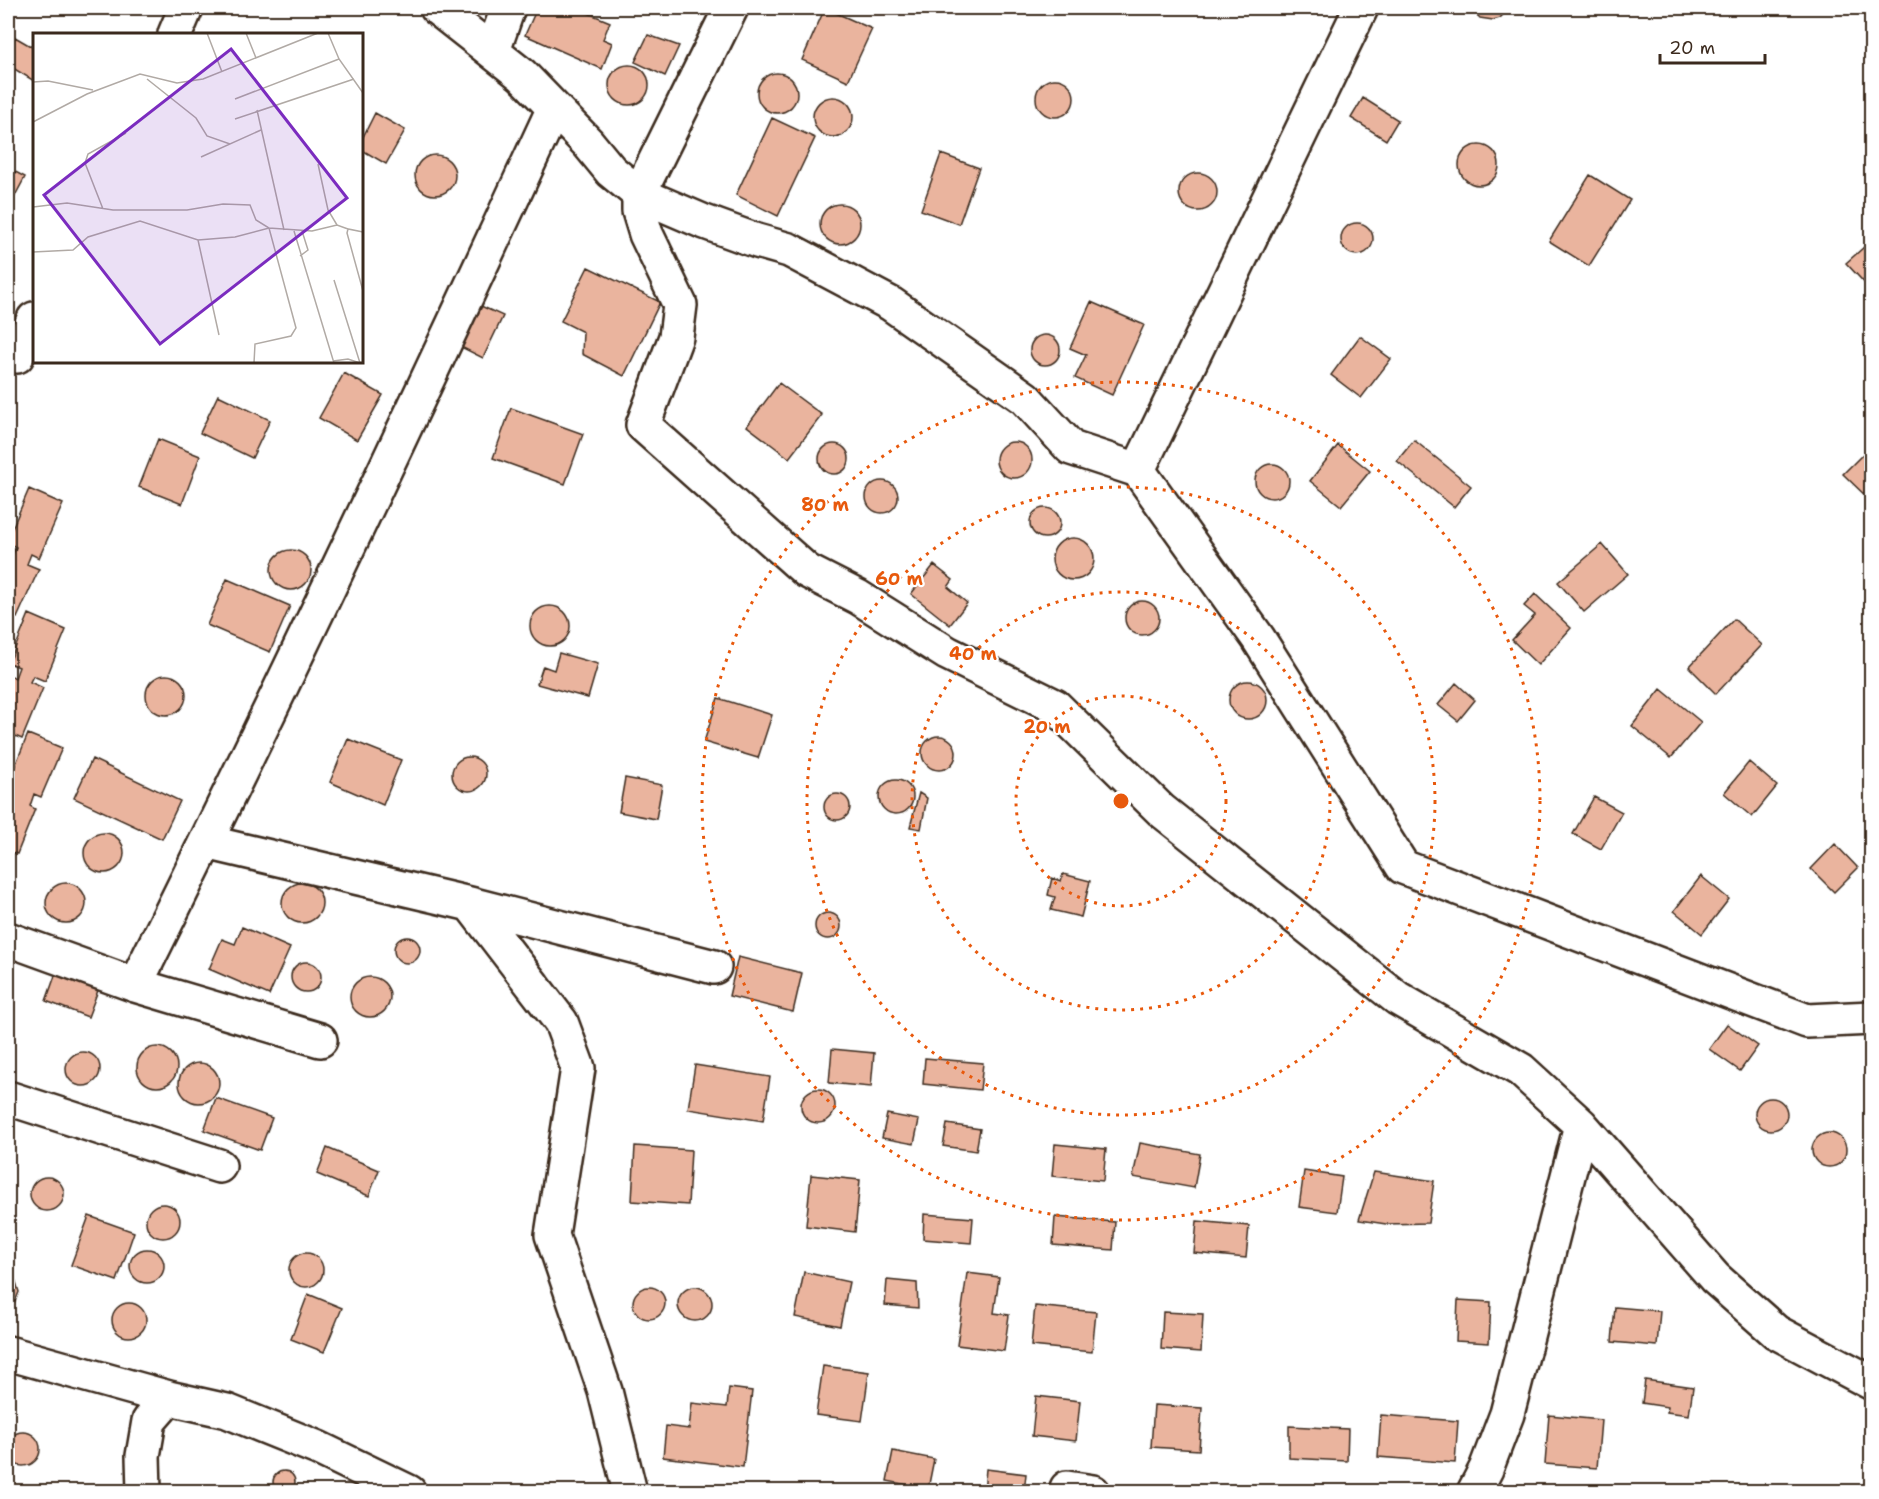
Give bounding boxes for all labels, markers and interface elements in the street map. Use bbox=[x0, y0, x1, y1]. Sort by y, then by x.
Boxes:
scale bar bbox=[1660, 27, 1765, 65]
inset map bbox=[33, 33, 363, 363]
text: 20 m bbox=[1669, 36, 1715, 60]
text: 80 m bbox=[801, 493, 849, 517]
text: 60 m bbox=[875, 567, 923, 591]
text: 40 m bbox=[949, 642, 997, 666]
text: 20 m bbox=[1023, 715, 1071, 739]
centre of rings bbox=[1111, 791, 1131, 811]

